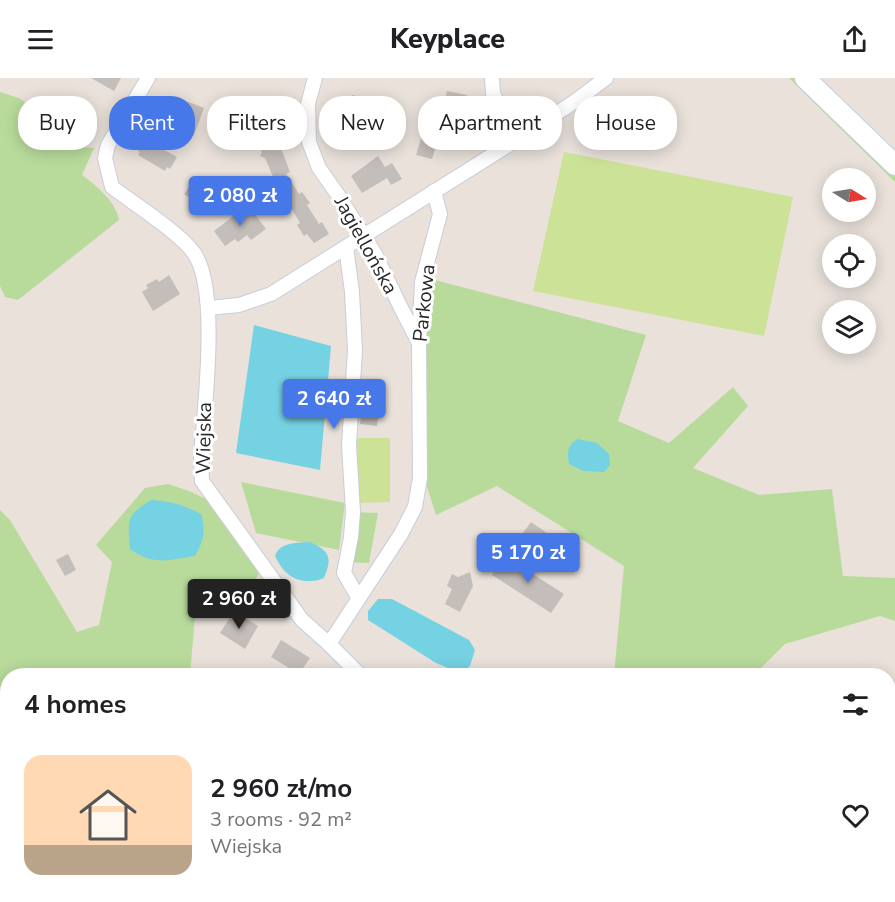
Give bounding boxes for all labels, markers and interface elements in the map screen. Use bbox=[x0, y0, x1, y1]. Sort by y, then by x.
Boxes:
text: Keyplace bbox=[390, 21, 505, 58]
icon: menu bbox=[24, 23, 57, 56]
icon: share bbox=[838, 23, 871, 56]
chip: Buy bbox=[18, 96, 97, 150]
chip: Rent bbox=[109, 96, 195, 150]
chip: Filters bbox=[207, 96, 307, 150]
chip: New bbox=[319, 96, 406, 150]
chip: Apartment bbox=[418, 96, 562, 150]
chip: House bbox=[574, 96, 677, 150]
north arrow bbox=[822, 168, 876, 222]
map controls bbox=[822, 168, 876, 354]
pin: 2 080 zł bbox=[178, 176, 302, 227]
text: 2 080 zł bbox=[203, 182, 277, 209]
street label: Jagiellońska bbox=[327, 190, 404, 299]
button: locate bbox=[822, 234, 876, 288]
street label: Parkowa bbox=[407, 263, 441, 343]
button: layers bbox=[822, 300, 876, 354]
pin: 2 640 zł bbox=[272, 379, 396, 430]
text: 2 640 zł bbox=[297, 385, 371, 412]
street label: Wiejska bbox=[190, 402, 218, 474]
pin: 5 170 zł bbox=[466, 533, 590, 584]
text: 5 170 zł bbox=[491, 539, 565, 566]
pin: 2 960 zł bbox=[177, 579, 301, 630]
text: 2 960 zł bbox=[202, 585, 276, 612]
text: 4 homes bbox=[24, 687, 126, 722]
icon: filters bbox=[839, 688, 872, 721]
text: 2 960 zł/mo bbox=[210, 771, 352, 806]
icon: home bbox=[72, 779, 144, 851]
icon: heart bbox=[839, 799, 872, 832]
text: 3 rooms · 92 m² bbox=[210, 806, 352, 833]
text: Wiejska bbox=[210, 833, 282, 860]

